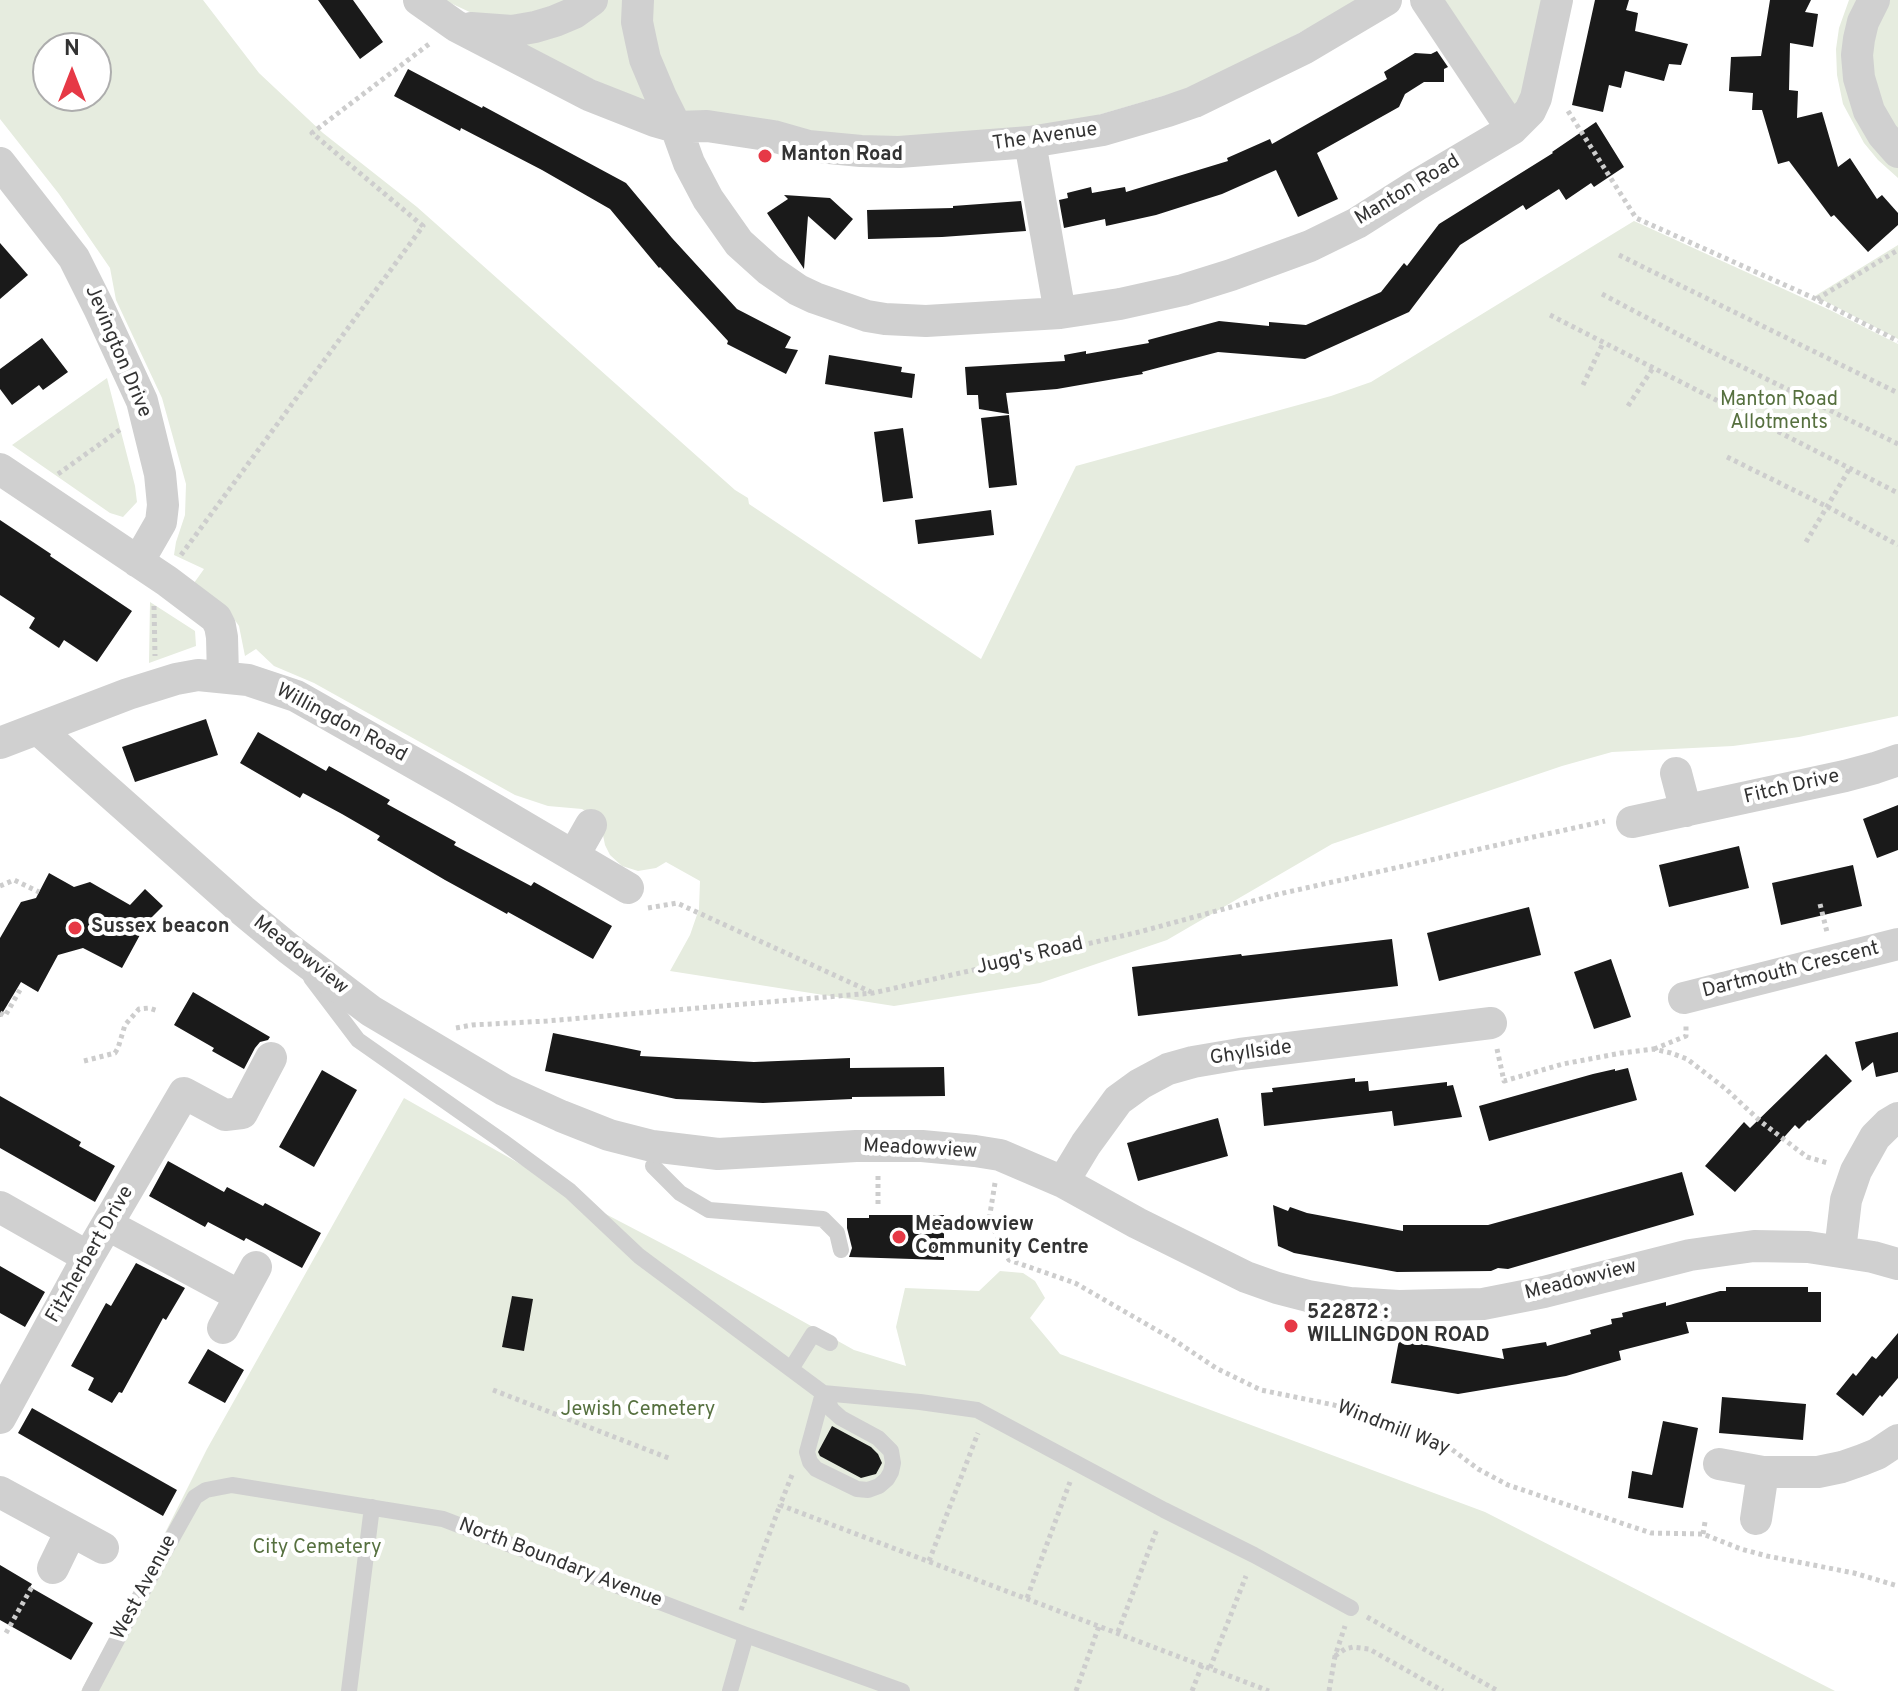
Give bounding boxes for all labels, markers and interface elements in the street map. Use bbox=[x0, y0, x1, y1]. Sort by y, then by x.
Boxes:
north arrow bbox=[32, 32, 112, 112]
text: N bbox=[64, 36, 80, 63]
street label: The Avenue bbox=[991, 119, 1099, 157]
place label: Manton Road bbox=[781, 144, 903, 168]
marker: Manton Road bbox=[756, 147, 774, 165]
street label: Manton Road bbox=[1351, 150, 1465, 232]
street label: Jevington Drive bbox=[78, 282, 156, 422]
park label: Manton Road Allotments bbox=[1720, 389, 1838, 436]
street label: Willingdon Road bbox=[271, 679, 411, 769]
street label: Fitch Drive bbox=[1742, 765, 1842, 811]
street label: Meadowview bbox=[248, 911, 352, 1001]
place label: Sussex beacon bbox=[91, 916, 230, 940]
marker: Sussex beacon bbox=[66, 919, 84, 937]
street label: Jugg's Road bbox=[974, 933, 1086, 981]
street label: Dartmouth Crescent bbox=[1700, 937, 1882, 1005]
street label: Ghyllside bbox=[1208, 1036, 1294, 1072]
street label: Meadowview bbox=[862, 1135, 978, 1165]
street label: Fitzherbert Drive bbox=[42, 1182, 140, 1328]
place label: Meadowview Community Centre bbox=[915, 1214, 1089, 1261]
marker: Meadowview Community Centre bbox=[890, 1228, 908, 1246]
street label: Meadowview bbox=[1523, 1256, 1639, 1306]
place label: 522872 : WILLINGDON ROAD bbox=[1307, 1302, 1490, 1349]
marker: 522872 : WILLINGDON ROAD bbox=[1282, 1317, 1300, 1335]
street label: Windmill Way bbox=[1333, 1396, 1453, 1462]
park label: Jewish Cemetery bbox=[561, 1399, 715, 1423]
street label: North Boundary Avenue bbox=[455, 1514, 665, 1614]
street label: West Avenue bbox=[107, 1531, 183, 1645]
park label: City Cemetery bbox=[252, 1537, 382, 1561]

